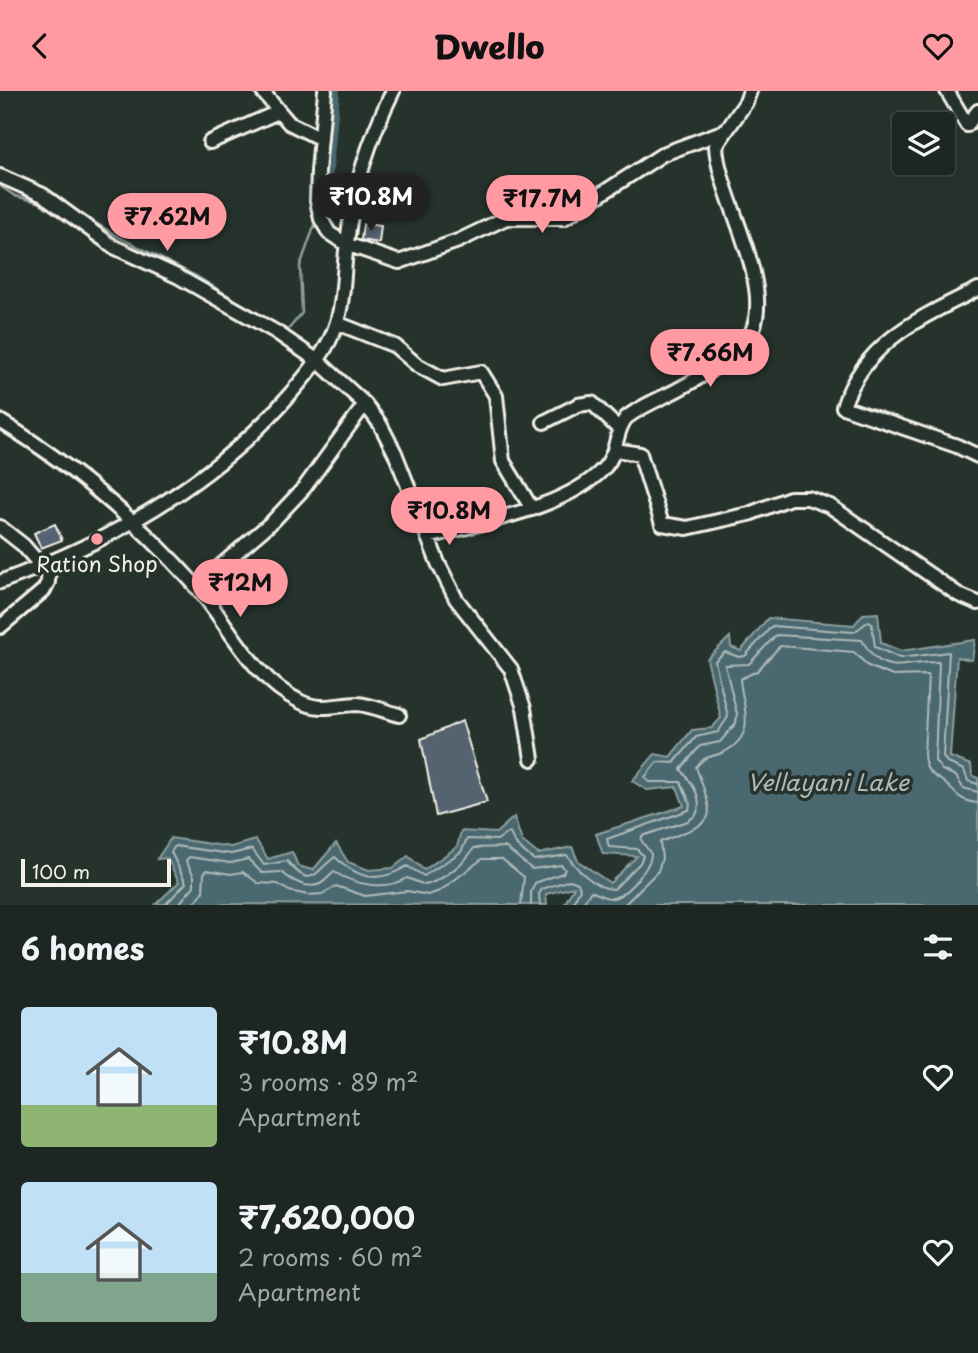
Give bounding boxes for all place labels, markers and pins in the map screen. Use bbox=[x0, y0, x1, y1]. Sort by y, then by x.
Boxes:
pin: ₹10.8M bbox=[314, 173, 428, 233]
pin: ₹17.7M bbox=[485, 176, 599, 235]
pin: ₹7.62M bbox=[110, 193, 224, 253]
pin: ₹7.66M bbox=[653, 329, 767, 389]
pin: ₹10.8M bbox=[392, 487, 506, 547]
marker: Ration Shop bbox=[89, 531, 105, 547]
place label: Ration Shop bbox=[36, 547, 158, 579]
pin: ₹12M bbox=[199, 559, 281, 619]

